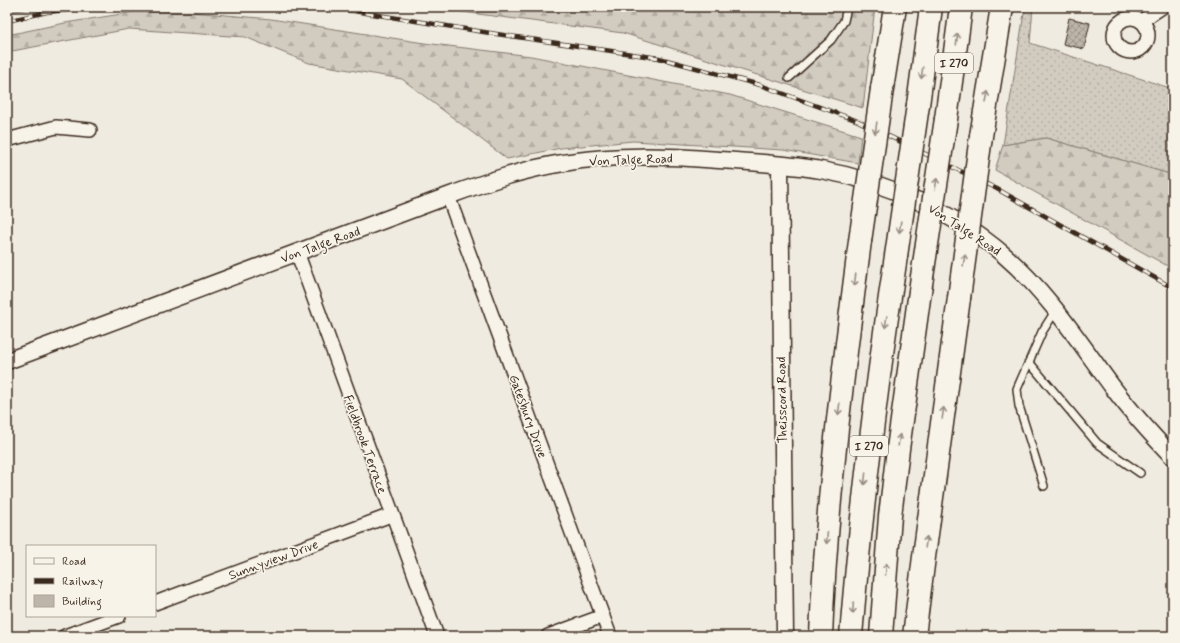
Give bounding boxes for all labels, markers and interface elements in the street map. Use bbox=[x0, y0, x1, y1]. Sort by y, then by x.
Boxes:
one-way arrow bbox=[953, 33, 961, 46]
road number: I 270 bbox=[935, 53, 973, 73]
one-way arrow bbox=[918, 66, 926, 79]
one-way arrow bbox=[983, 91, 991, 104]
one-way arrow bbox=[872, 121, 880, 134]
street label: Von Talge Road bbox=[589, 151, 673, 172]
one-way arrow bbox=[932, 177, 940, 190]
street label: Von Talge Road bbox=[923, 200, 1004, 262]
one-way arrow bbox=[896, 220, 904, 233]
street label: Von Talge Road bbox=[278, 223, 363, 270]
one-way arrow bbox=[960, 253, 968, 266]
one-way arrow bbox=[851, 273, 859, 286]
one-way arrow bbox=[882, 315, 890, 328]
street label: Theisscord Road bbox=[773, 357, 792, 443]
street label: Gatesbury Drive bbox=[505, 372, 551, 461]
street label: Fieldbrook Terrace bbox=[339, 393, 390, 496]
one-way arrow bbox=[835, 402, 843, 415]
one-way arrow bbox=[939, 407, 947, 420]
one-way arrow bbox=[895, 434, 903, 447]
road number: I 270 bbox=[850, 436, 888, 456]
one-way arrow bbox=[862, 472, 869, 485]
one-way arrow bbox=[823, 531, 830, 544]
street label: Sunnyview Drive bbox=[226, 536, 321, 584]
one-way arrow bbox=[922, 536, 930, 549]
legend bbox=[26, 545, 156, 617]
text: Road bbox=[62, 554, 86, 570]
one-way arrow bbox=[882, 563, 889, 576]
text: Railway bbox=[62, 574, 104, 590]
text: Building bbox=[62, 594, 102, 611]
one-way arrow bbox=[850, 601, 857, 614]

